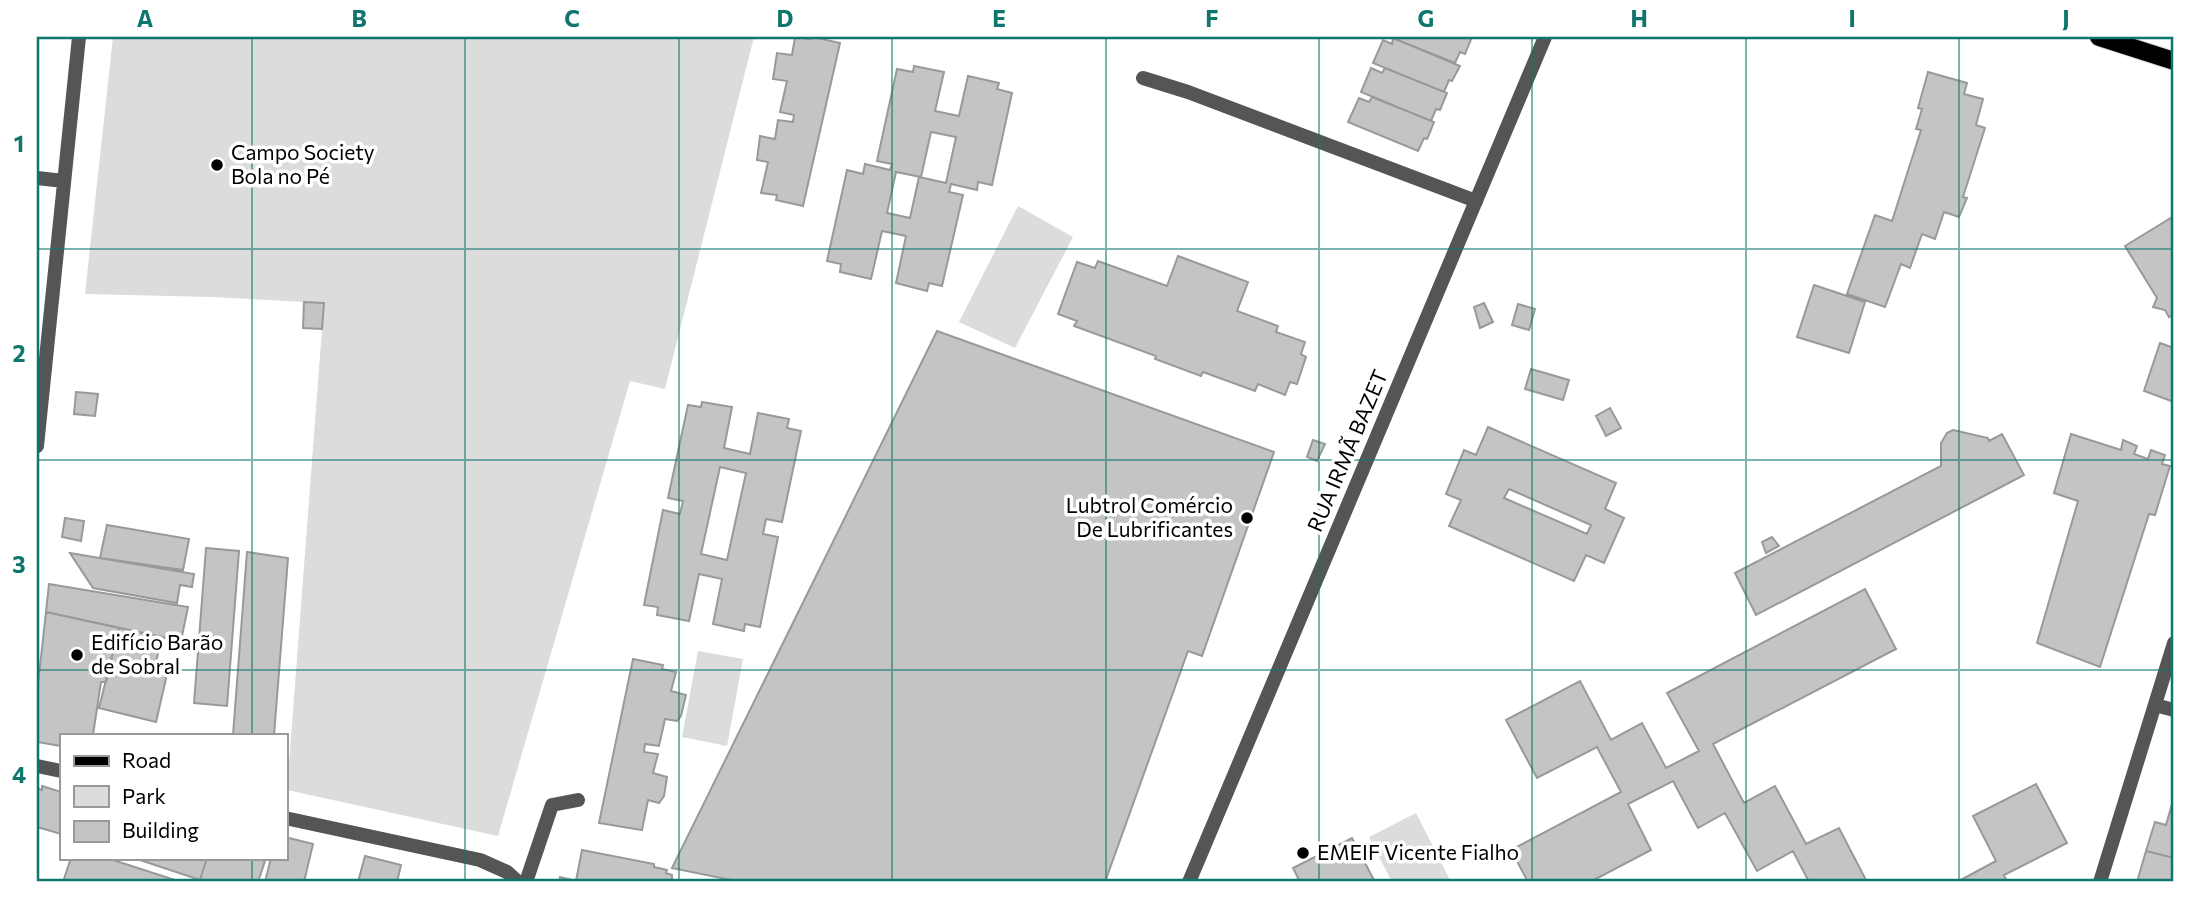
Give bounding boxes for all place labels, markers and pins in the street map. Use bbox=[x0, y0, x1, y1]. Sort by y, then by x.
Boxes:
place label: Campo Society Bola no Pé bbox=[231, 139, 375, 188]
marker: Campo Society Bola no Pé bbox=[209, 157, 225, 173]
place label: Lubtrol Comércio De Lubrificantes bbox=[1066, 492, 1233, 541]
marker: Lubtrol Comércio De Lubrificantes bbox=[1239, 510, 1255, 526]
place label: Edifício Barão de Sobral bbox=[91, 629, 223, 678]
marker: Edifício Barão de Sobral bbox=[69, 647, 85, 663]
place label: EMEIF Vicente Fialho bbox=[1317, 839, 1519, 864]
marker: EMEIF Vicente Fialho bbox=[1295, 845, 1311, 861]

